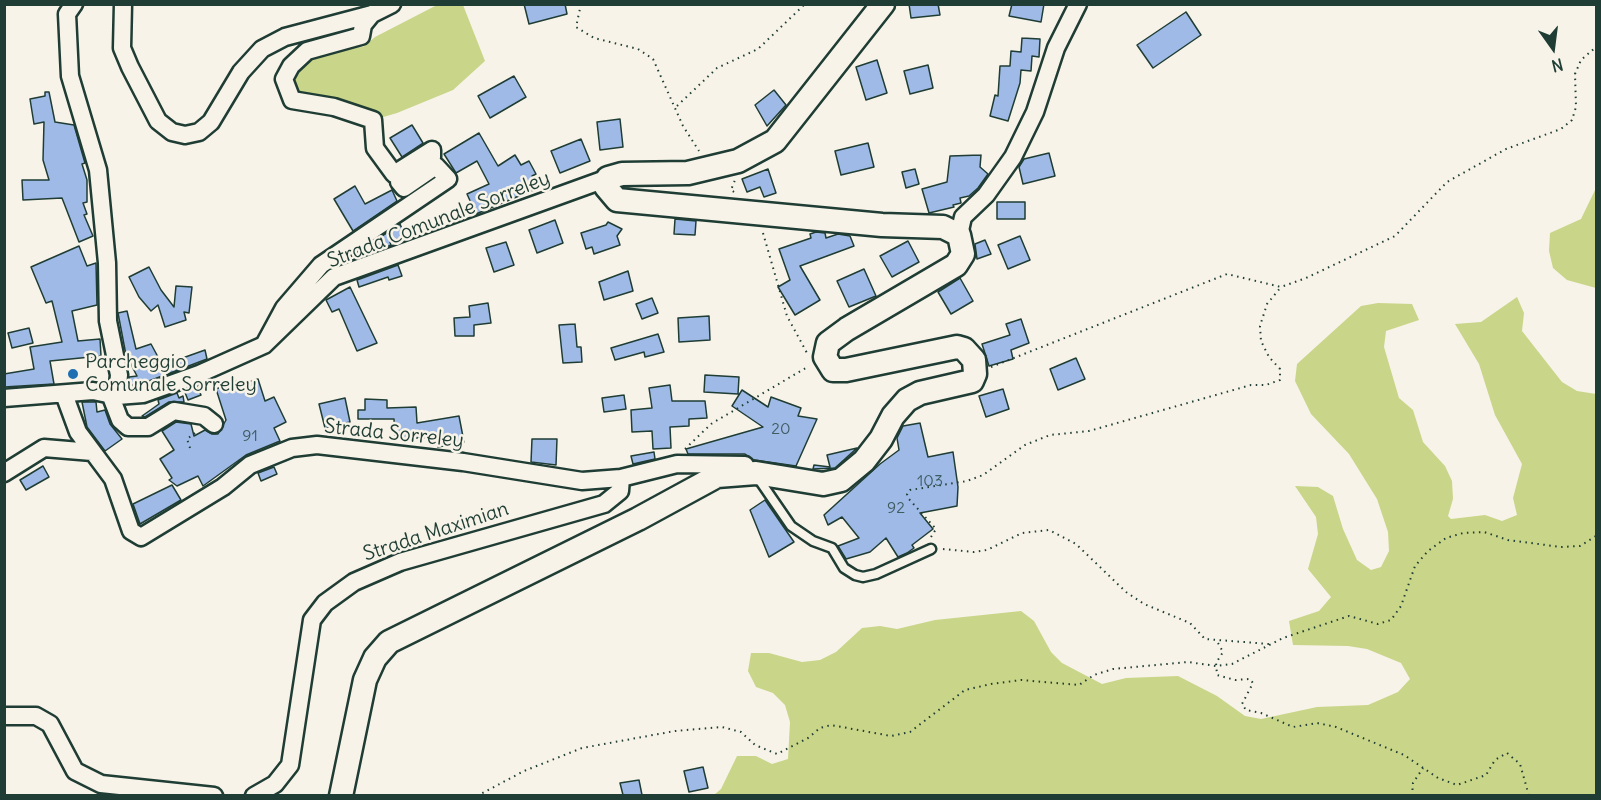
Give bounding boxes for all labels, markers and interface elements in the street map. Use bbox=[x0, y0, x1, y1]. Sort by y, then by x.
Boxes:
north arrow bbox=[1523, 18, 1583, 78]
text: N bbox=[1550, 54, 1565, 77]
street label: Strada Comunale Sorreley bbox=[324, 166, 554, 274]
place label: Parcheggio Comunale Sorreley bbox=[85, 350, 257, 397]
marker: Parcheggio Comunale Sorreley bbox=[66, 367, 80, 381]
street label: Strada Sorreley bbox=[323, 415, 465, 453]
house number: 20 bbox=[771, 419, 791, 439]
house number: 91 bbox=[242, 426, 258, 446]
house number: 103 bbox=[917, 471, 943, 491]
street label: Strada Maximian bbox=[360, 497, 512, 567]
house number: 92 bbox=[887, 498, 905, 518]

